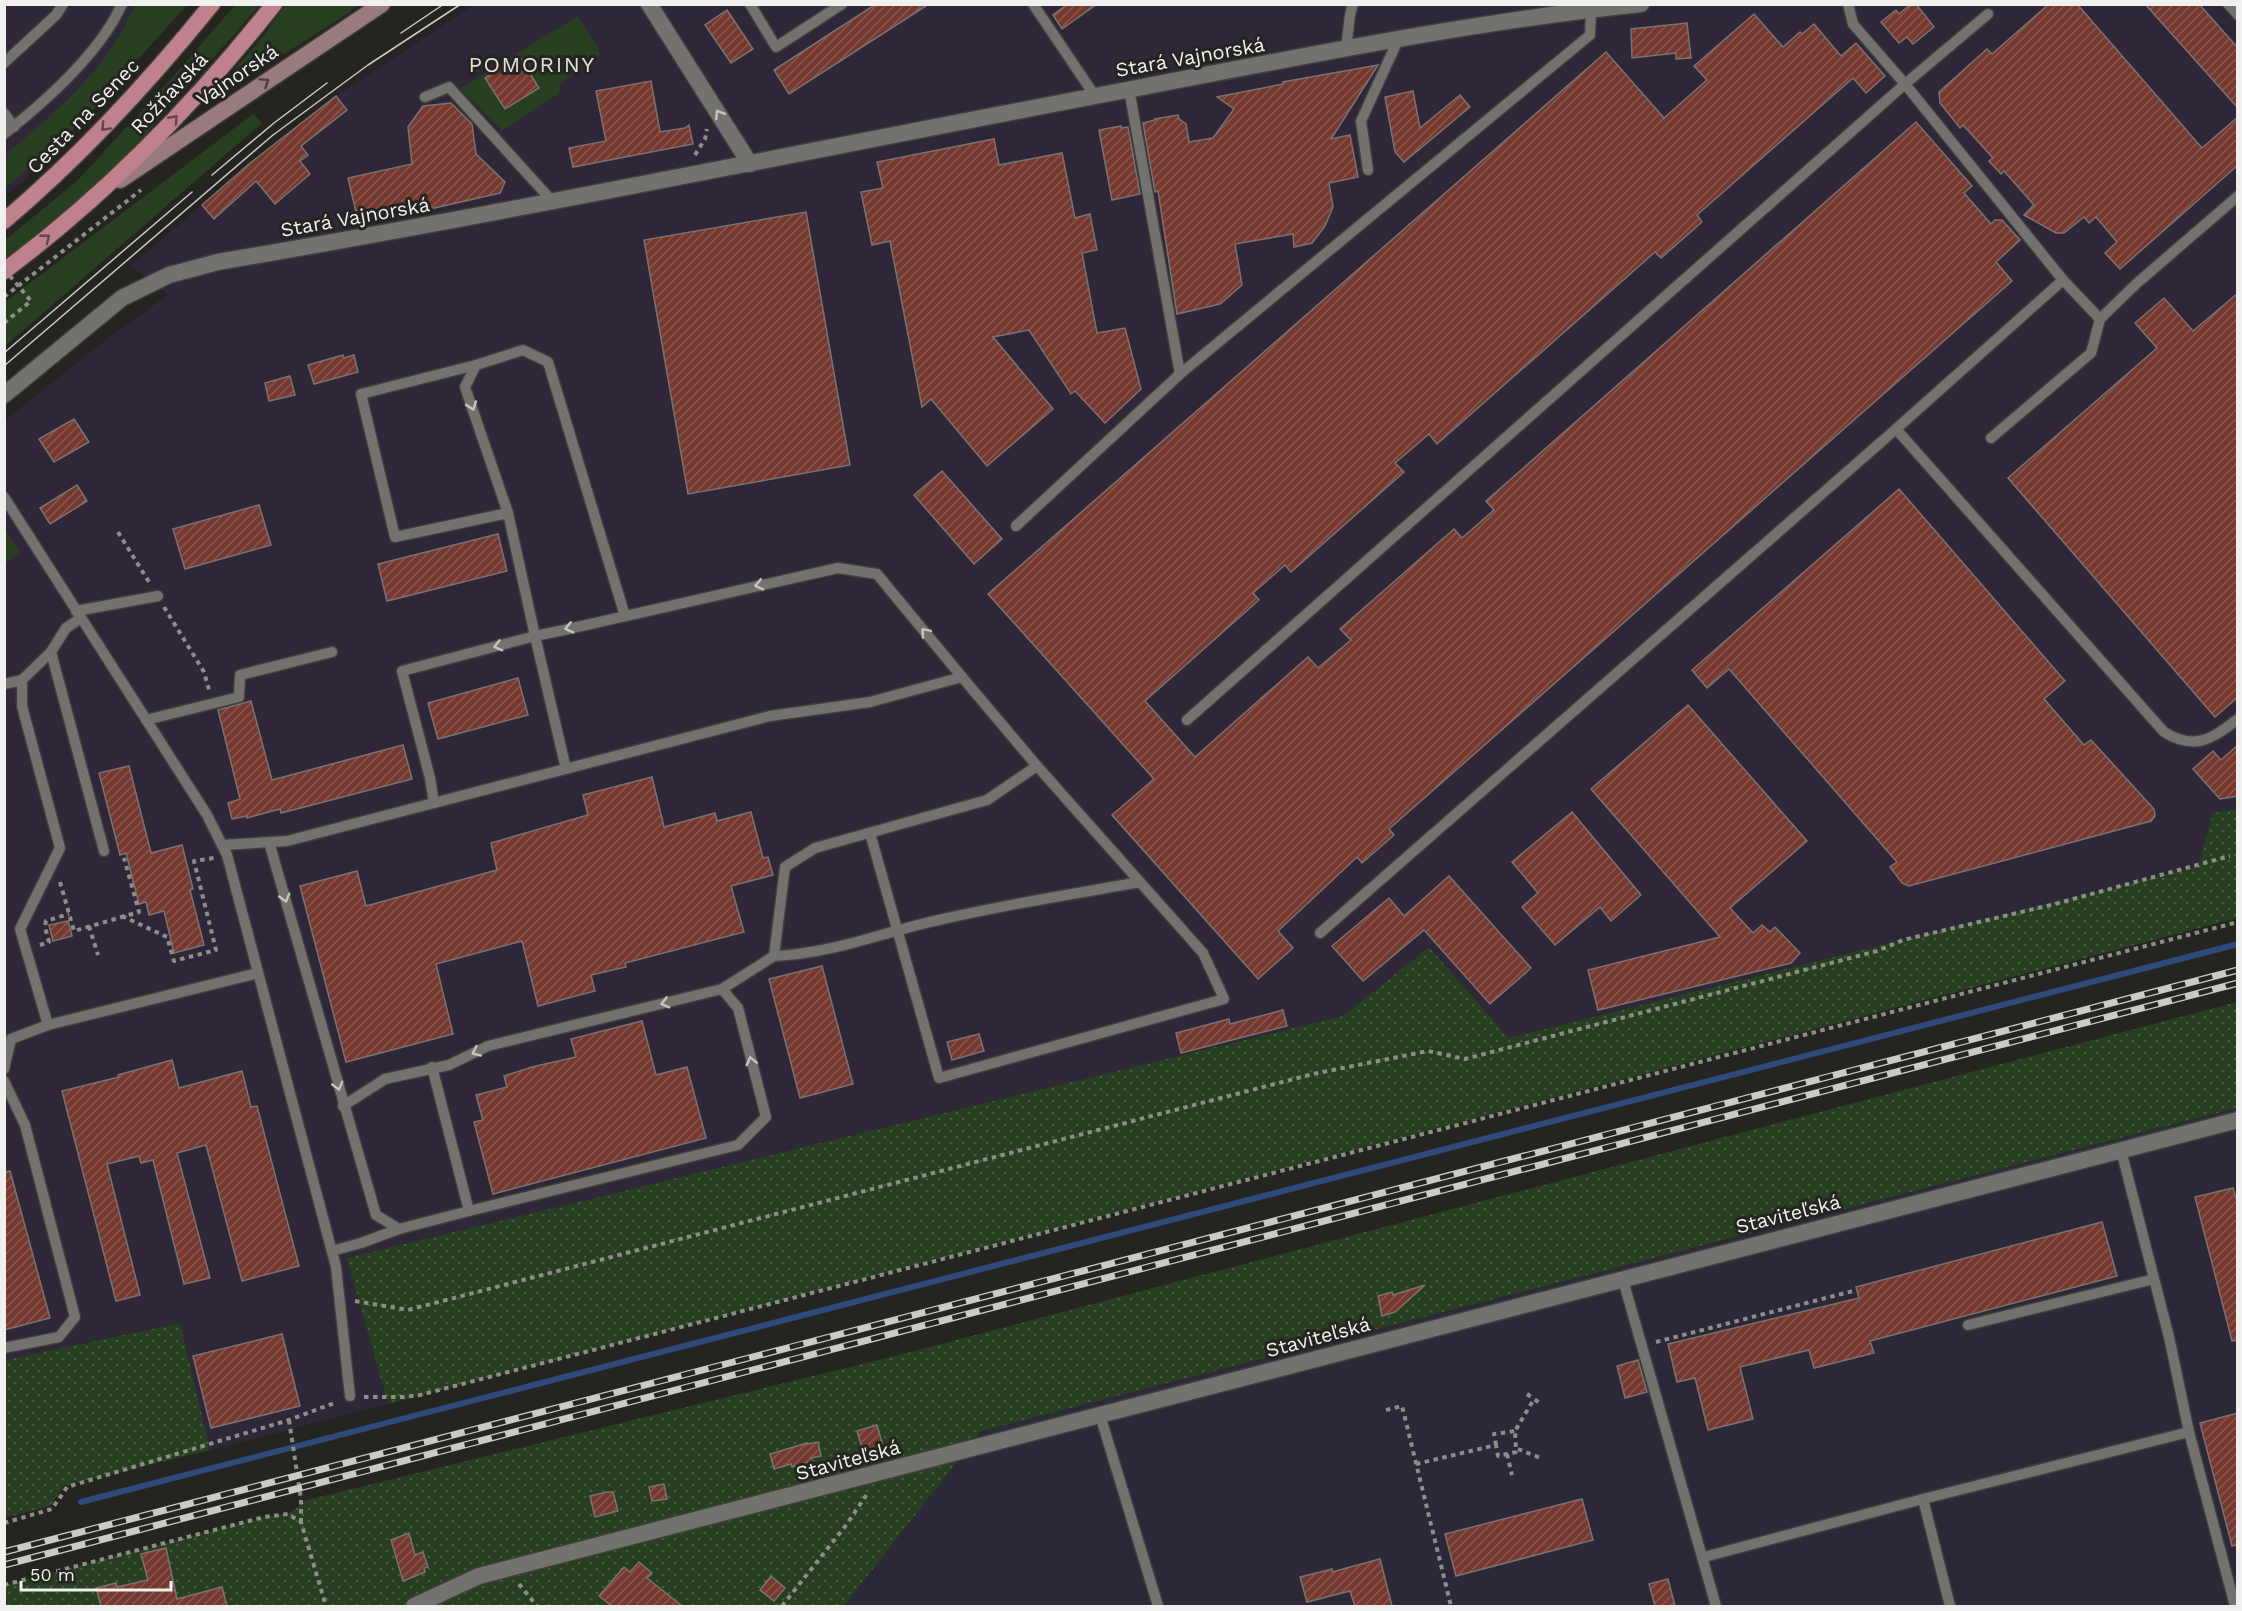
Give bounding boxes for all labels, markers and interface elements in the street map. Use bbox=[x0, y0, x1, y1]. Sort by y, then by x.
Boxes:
street label: Stará Vajnorská bbox=[1114, 32, 1266, 82]
street label: Vajnorská bbox=[192, 39, 282, 111]
street label: Rožňavská bbox=[125, 48, 213, 138]
district label: POMORINY bbox=[469, 52, 596, 77]
street label: Cesta na Senec bbox=[22, 53, 144, 179]
one-way arrow bbox=[258, 78, 269, 89]
one-way arrow bbox=[714, 110, 726, 120]
one-way arrow bbox=[167, 116, 178, 127]
one-way arrow bbox=[102, 120, 113, 131]
street label: Stará Vajnorská bbox=[279, 192, 431, 242]
one-way arrow bbox=[39, 234, 50, 245]
one-way arrow bbox=[464, 400, 477, 410]
one-way arrow bbox=[755, 578, 765, 591]
one-way arrow bbox=[564, 621, 574, 634]
one-way arrow bbox=[921, 628, 932, 639]
one-way arrow bbox=[493, 639, 503, 652]
one-way arrow bbox=[278, 892, 290, 903]
one-way arrow bbox=[660, 995, 670, 1008]
one-way arrow bbox=[472, 1044, 483, 1056]
one-way arrow bbox=[746, 1056, 759, 1066]
one-way arrow bbox=[330, 1081, 343, 1091]
street label: Staviteľská bbox=[1733, 1189, 1843, 1239]
street label: Staviteľská bbox=[1263, 1312, 1373, 1362]
street label: Staviteľská bbox=[793, 1435, 903, 1485]
scale bar bbox=[21, 1554, 171, 1592]
text: 50 m bbox=[30, 1564, 75, 1585]

